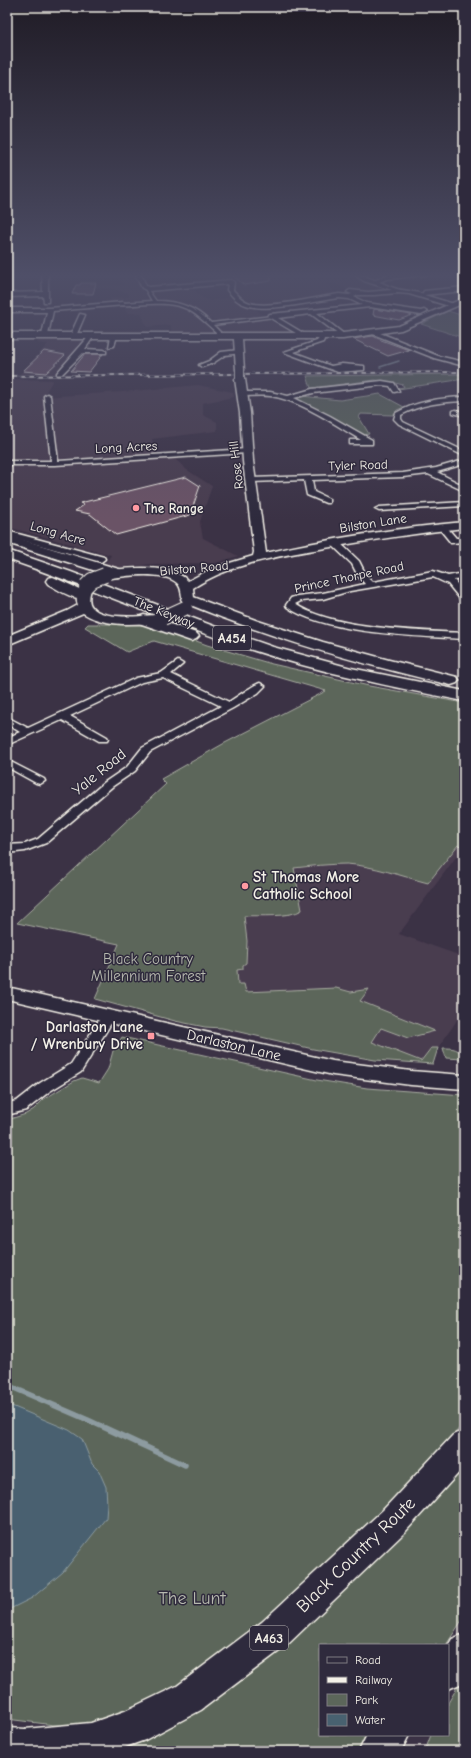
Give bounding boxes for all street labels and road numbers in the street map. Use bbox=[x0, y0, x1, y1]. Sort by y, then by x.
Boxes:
street label: Long Acres bbox=[95, 438, 157, 456]
street label: Rose Hill bbox=[226, 440, 246, 490]
street label: Tyler Road bbox=[328, 456, 388, 474]
street label: Bilston Lane bbox=[338, 510, 408, 536]
street label: Long Acre bbox=[29, 518, 88, 548]
street label: Bilston Road bbox=[159, 558, 229, 578]
street label: Prince Thorpe Road bbox=[293, 558, 405, 596]
street label: The Keyway bbox=[131, 593, 197, 631]
road number: A454 bbox=[213, 626, 251, 650]
street label: Yale Road bbox=[68, 745, 130, 799]
street label: Darlaston Lane bbox=[185, 1025, 283, 1065]
street label: Black Country Route bbox=[292, 1493, 420, 1617]
road number: A463 bbox=[250, 1626, 288, 1650]

